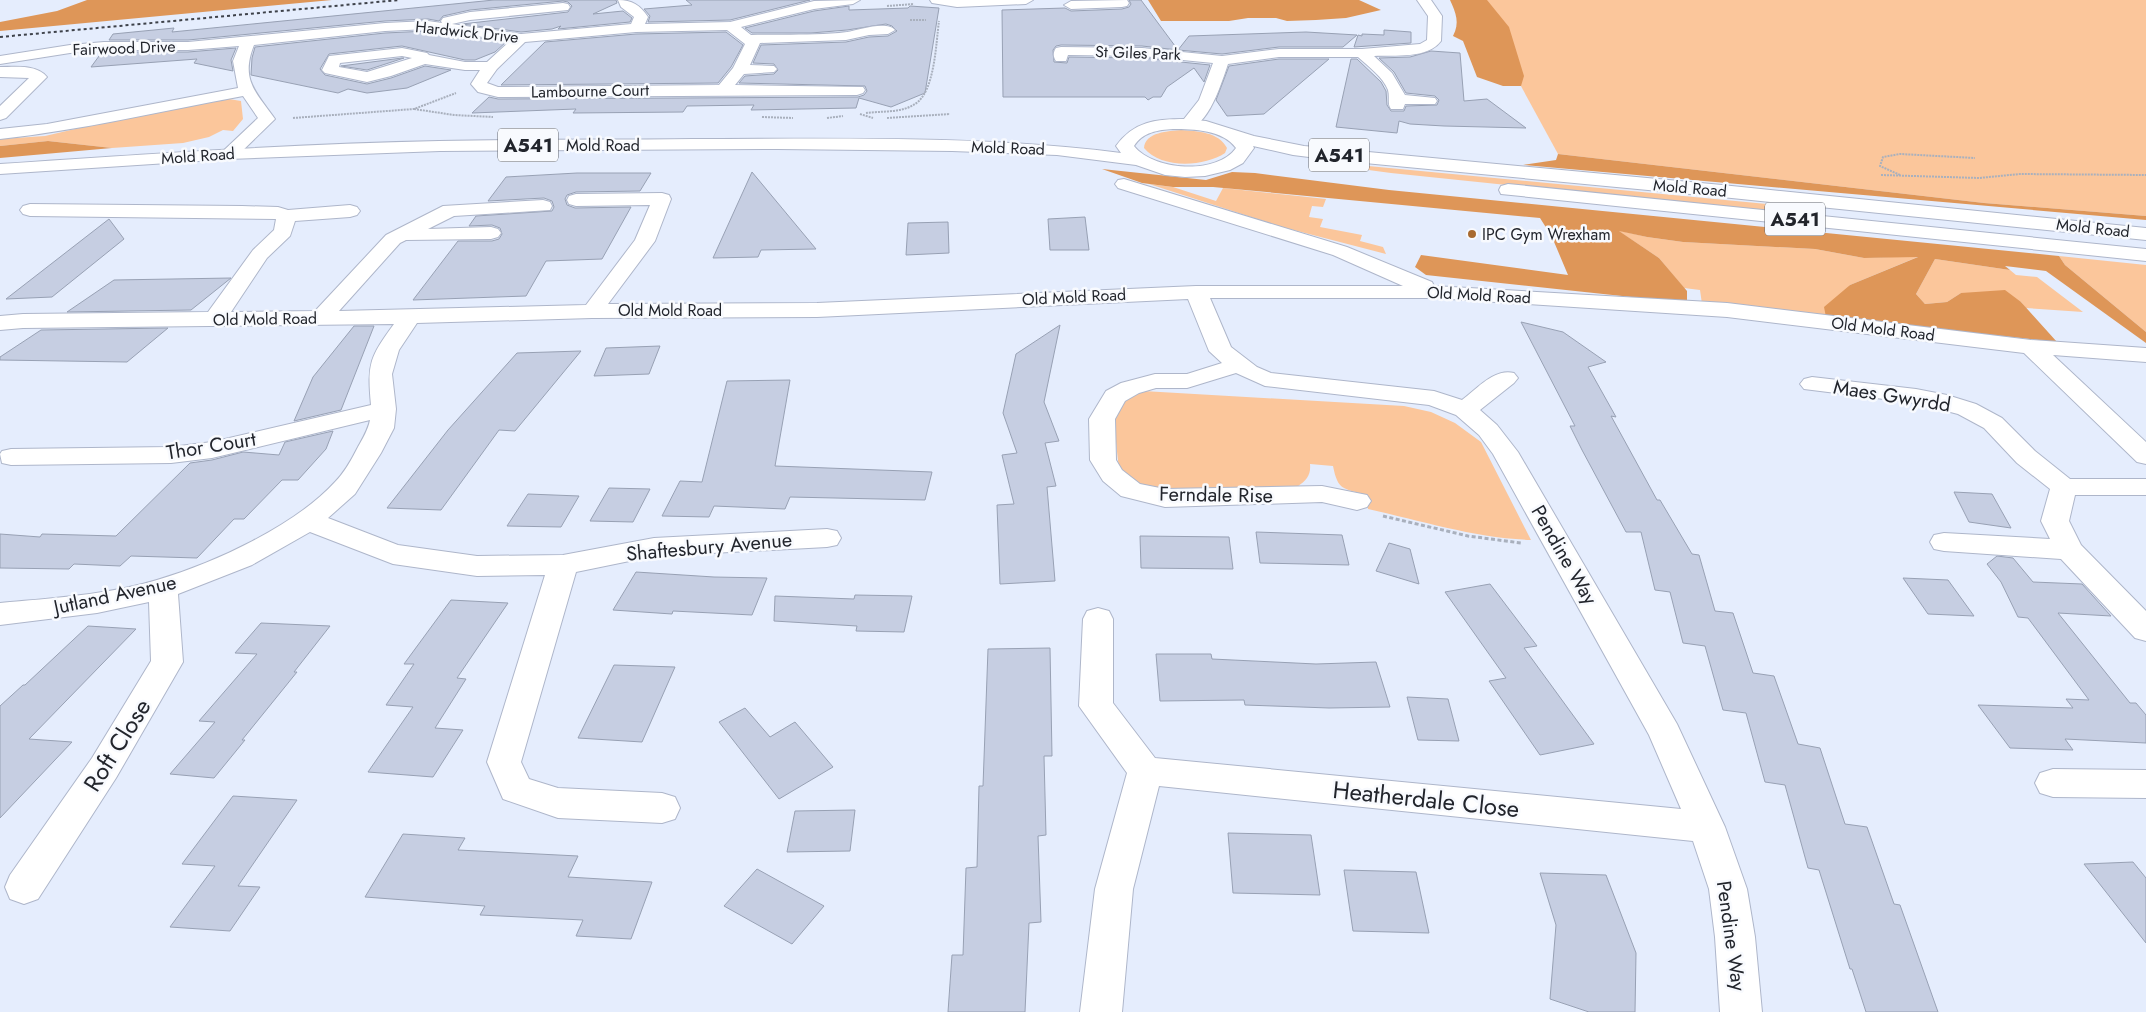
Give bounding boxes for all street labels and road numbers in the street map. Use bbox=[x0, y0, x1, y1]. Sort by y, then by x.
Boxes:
street label: Hardwick Drive bbox=[414, 15, 520, 49]
street label: Fairwood Drive bbox=[72, 35, 176, 61]
street label: St Giles Park bbox=[1095, 40, 1182, 66]
street label: Lambourne Court bbox=[531, 78, 649, 104]
road number: A541 bbox=[498, 128, 558, 162]
street label: Mold Road bbox=[566, 134, 640, 157]
street label: Mold Road bbox=[971, 135, 1045, 161]
road number: A541 bbox=[1309, 138, 1369, 172]
street label: Mold Road bbox=[160, 142, 236, 170]
street label: Mold Road bbox=[1652, 173, 1728, 203]
road number: A541 bbox=[1765, 202, 1825, 235]
street label: Mold Road bbox=[2055, 213, 2131, 243]
street label: Old Mold Road bbox=[1426, 281, 1532, 309]
street label: Old Mold Road bbox=[1021, 283, 1127, 311]
street label: Old Mold Road bbox=[618, 299, 722, 322]
street label: Old Mold Road bbox=[213, 307, 317, 331]
street label: Old Mold Road bbox=[1830, 311, 1936, 347]
street label: Maes Gwyrdd bbox=[1831, 372, 1953, 420]
street label: Thor Court bbox=[164, 425, 258, 467]
street label: Ferndale Rise bbox=[1159, 480, 1273, 510]
street label: Pendine Way bbox=[1524, 500, 1604, 610]
street label: Shaftesbury Avenue bbox=[625, 525, 793, 569]
street label: Jutland Avenue bbox=[48, 568, 179, 623]
street label: Roft Close bbox=[75, 692, 159, 798]
street label: Heatherdale Close bbox=[1331, 772, 1521, 826]
street label: Pendine Way bbox=[1709, 879, 1753, 993]

